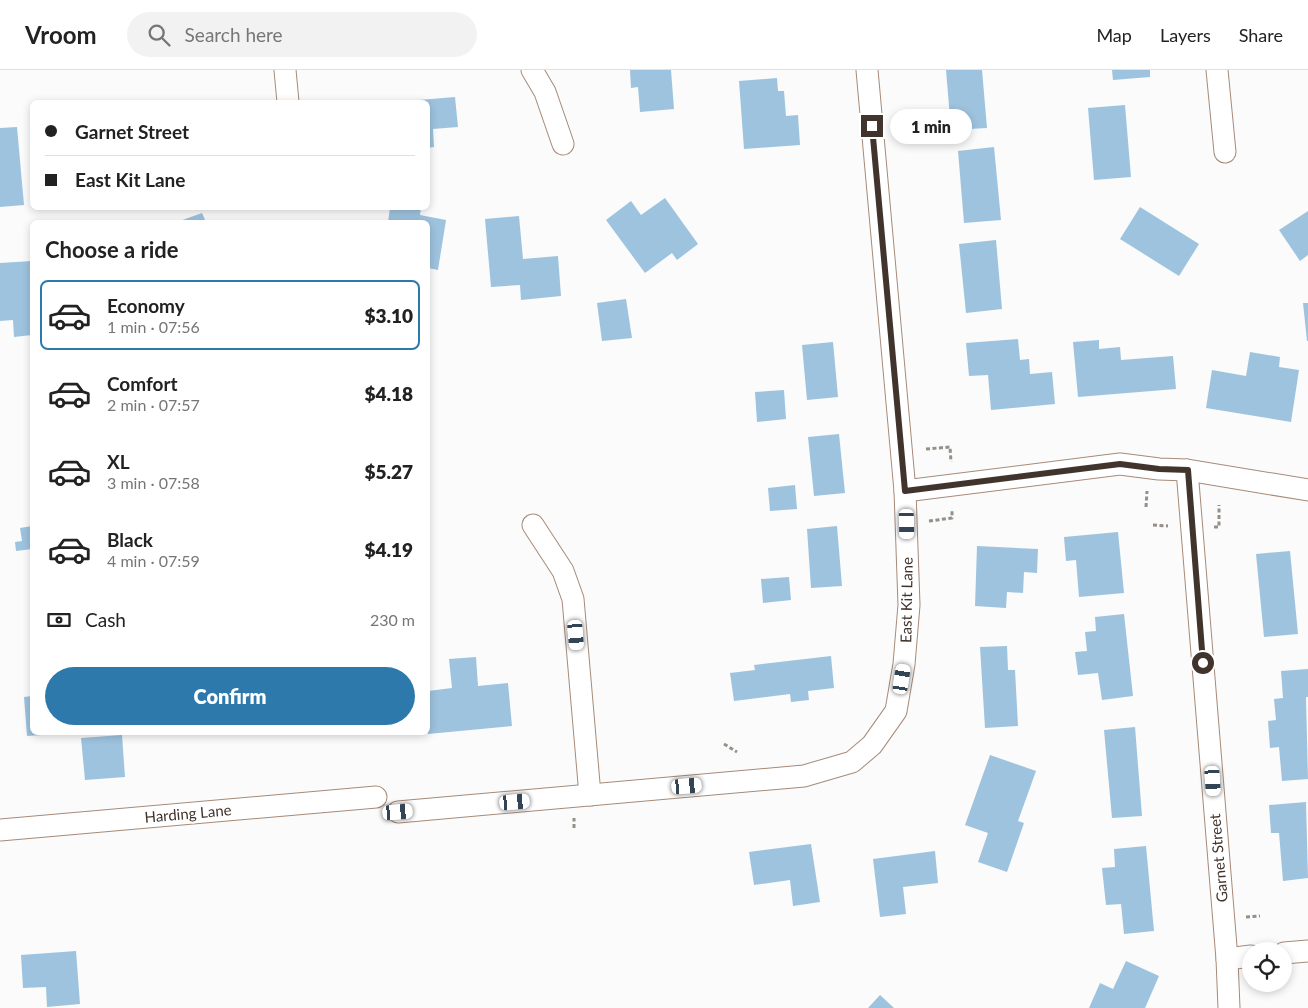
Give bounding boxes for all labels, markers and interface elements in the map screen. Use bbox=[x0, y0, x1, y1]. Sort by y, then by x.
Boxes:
search box bbox=[127, 12, 477, 57]
text: Vroom bbox=[25, 20, 97, 49]
icon: search bbox=[145, 21, 173, 49]
text: Search here bbox=[185, 23, 283, 46]
text: Map bbox=[1096, 24, 1132, 46]
text: Layers bbox=[1160, 24, 1211, 46]
text: Share bbox=[1239, 24, 1283, 46]
callout: 1 min bbox=[890, 108, 972, 144]
route end bbox=[861, 115, 883, 137]
text: 1 min bbox=[911, 117, 951, 136]
text: Garnet Street bbox=[75, 120, 189, 143]
text: East Kit Lane bbox=[75, 168, 185, 191]
text: Choose a ride bbox=[45, 236, 179, 263]
icon: car bbox=[47, 293, 92, 338]
text: Economy bbox=[107, 294, 185, 317]
text: $3.10 bbox=[364, 304, 413, 327]
text: 1 min · 07:56 bbox=[107, 317, 200, 336]
icon: car bbox=[47, 371, 92, 416]
text: Comfort bbox=[107, 372, 178, 395]
text: $4.18 bbox=[364, 382, 413, 405]
text: 2 min · 07:57 bbox=[107, 395, 200, 414]
icon: car bbox=[47, 449, 92, 494]
text: XL bbox=[107, 450, 130, 473]
text: $5.27 bbox=[364, 460, 413, 483]
text: 3 min · 07:58 bbox=[107, 473, 200, 492]
car bbox=[899, 509, 914, 539]
icon: car bbox=[47, 527, 92, 572]
text: Black bbox=[107, 528, 153, 551]
text: $4.19 bbox=[364, 538, 413, 561]
text: 4 min · 07:59 bbox=[107, 551, 200, 570]
street label: East Kit Lane bbox=[896, 557, 916, 643]
icon: cash bbox=[45, 606, 73, 634]
text: Cash bbox=[85, 608, 126, 631]
text: 230 m bbox=[370, 610, 415, 629]
car bbox=[567, 619, 584, 651]
route start bbox=[1192, 652, 1214, 674]
car bbox=[892, 663, 911, 695]
button: Confirm bbox=[45, 667, 415, 725]
car bbox=[1204, 766, 1221, 796]
car bbox=[671, 777, 702, 795]
car bbox=[499, 793, 530, 811]
street label: Harding Lane bbox=[144, 800, 232, 826]
car bbox=[382, 803, 413, 821]
street label: Garnet Street bbox=[1205, 812, 1231, 903]
map controls bbox=[1242, 942, 1292, 992]
button: locate bbox=[1242, 942, 1292, 992]

